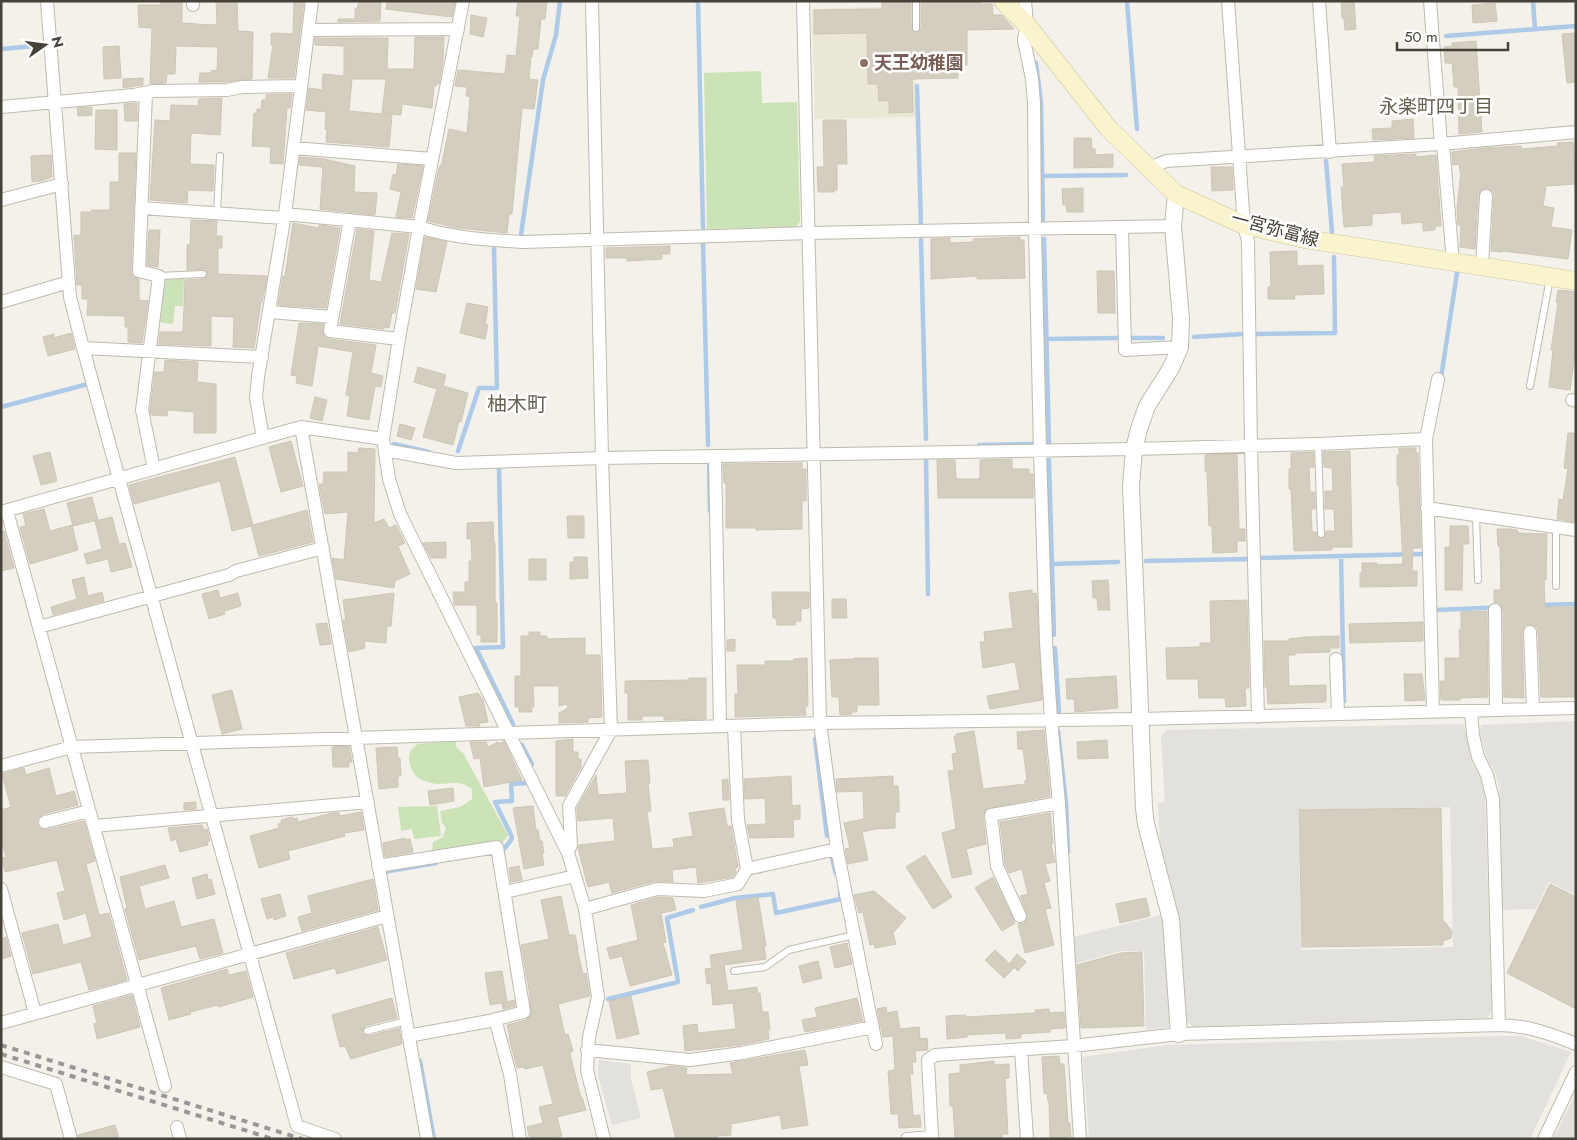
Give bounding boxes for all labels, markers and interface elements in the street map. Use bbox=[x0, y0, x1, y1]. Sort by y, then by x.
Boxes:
north arrow bbox=[20, 20, 70, 70]
scale bar bbox=[1397, 20, 1508, 52]
text: 50 m bbox=[1404, 26, 1438, 48]
text: N bbox=[47, 34, 69, 50]
place label: 天王幼稚園 bbox=[874, 50, 964, 76]
marker: 天王幼稚園 bbox=[858, 57, 870, 69]
district label: 永楽町四丁目 bbox=[1379, 93, 1493, 120]
street label: 一宮弥富線 bbox=[1228, 205, 1322, 253]
district label: 柚木町 bbox=[487, 390, 547, 419]

